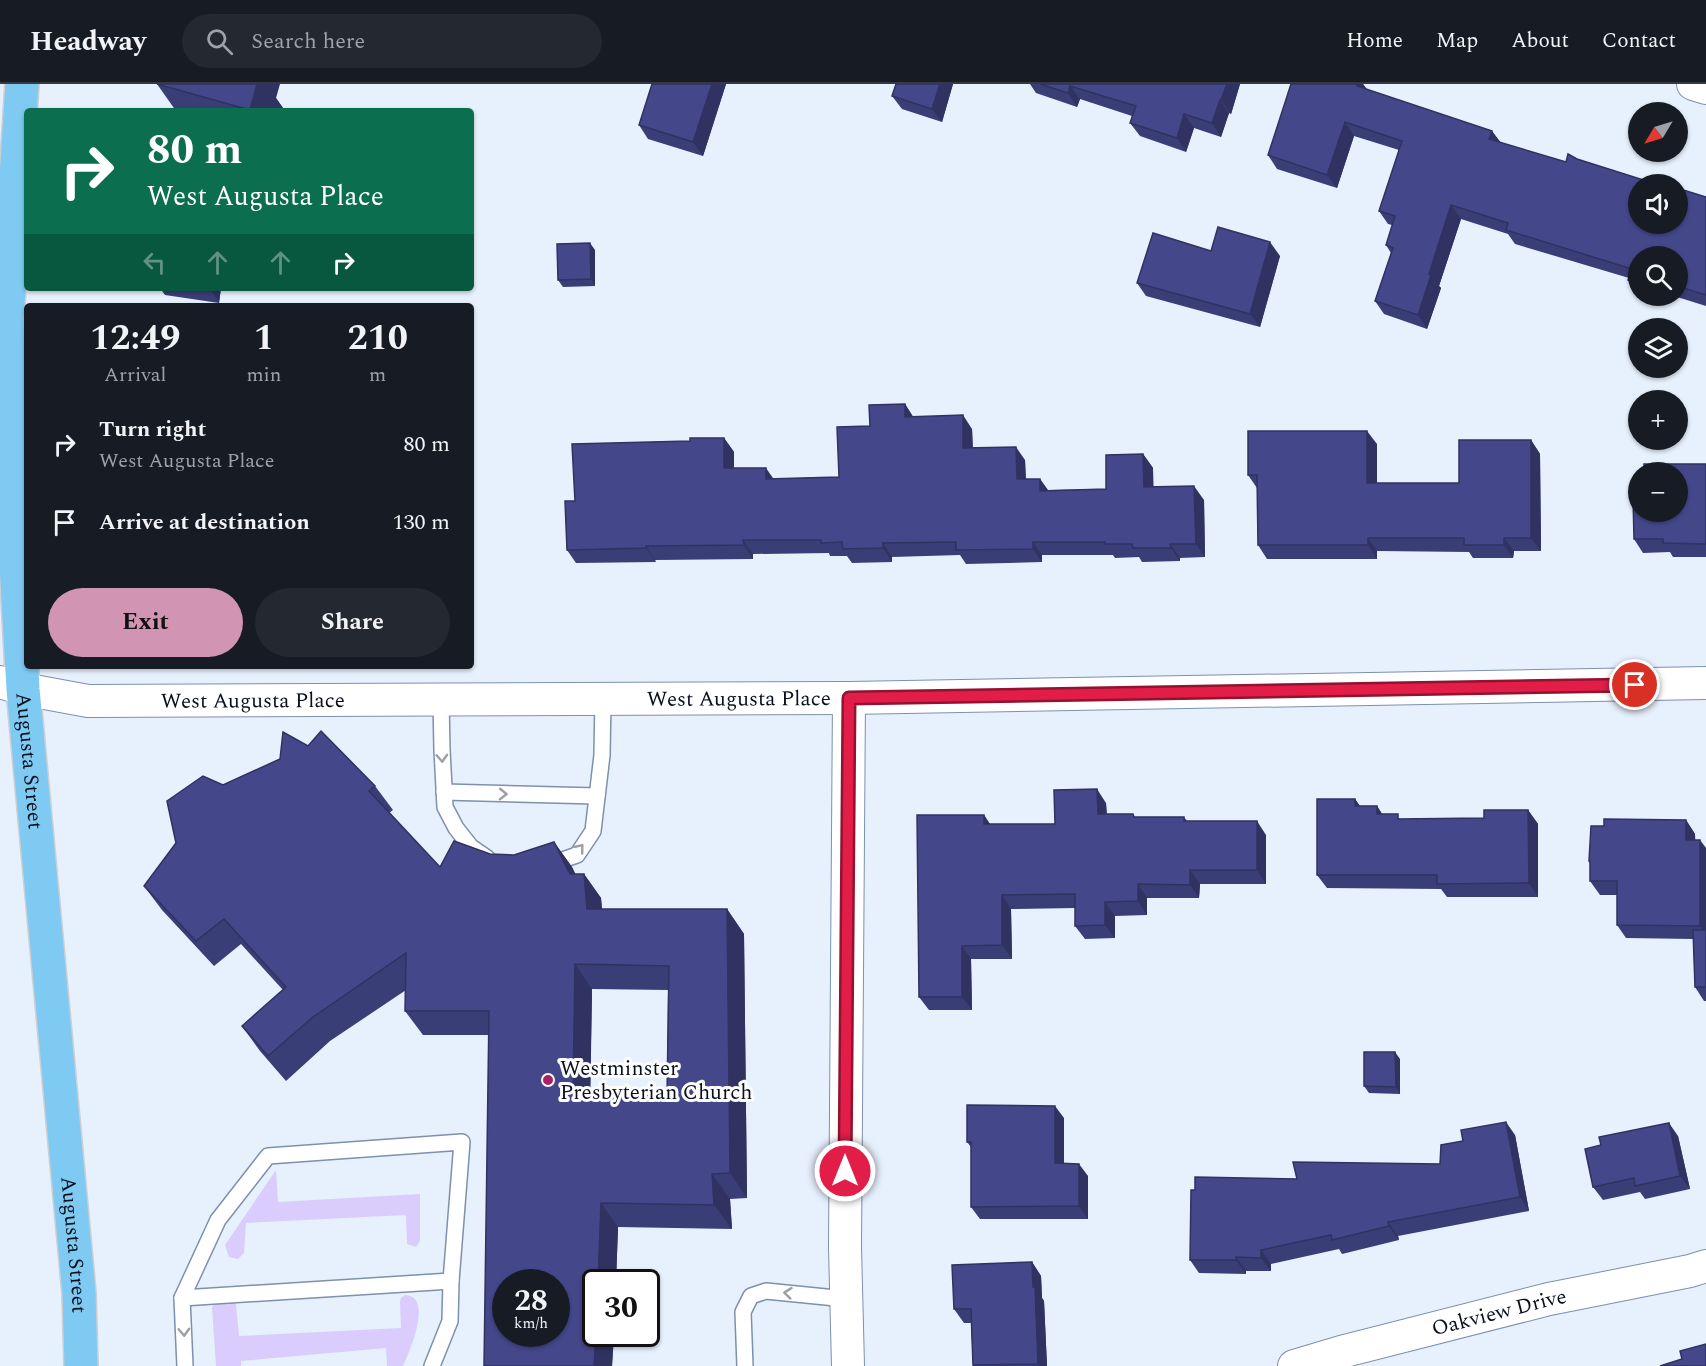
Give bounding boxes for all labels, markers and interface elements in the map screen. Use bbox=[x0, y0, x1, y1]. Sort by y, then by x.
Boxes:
search box bbox=[182, 14, 602, 68]
text: Headway bbox=[30, 20, 146, 63]
icon: search bbox=[203, 25, 236, 58]
text: Search here bbox=[251, 25, 365, 58]
text: Home bbox=[1346, 25, 1403, 57]
text: Map bbox=[1436, 25, 1478, 57]
text: About bbox=[1511, 25, 1569, 57]
text: Contact bbox=[1602, 25, 1676, 57]
north arrow bbox=[1628, 102, 1688, 162]
map controls bbox=[1628, 102, 1688, 522]
text: 80 m bbox=[147, 119, 242, 182]
icon: right bbox=[48, 132, 126, 210]
button: sound bbox=[1628, 174, 1688, 234]
text: West Augusta Place bbox=[147, 176, 384, 218]
icon: left bbox=[138, 246, 171, 279]
icon: ahead bbox=[201, 246, 234, 279]
icon: ahead bbox=[264, 246, 297, 279]
icon: right bbox=[327, 246, 360, 279]
button: search bbox=[1628, 246, 1688, 306]
text: 12:49 bbox=[90, 311, 180, 366]
text: 1 bbox=[254, 311, 274, 366]
text: 210 bbox=[347, 311, 408, 366]
button: layers bbox=[1628, 318, 1688, 378]
text: Arrival bbox=[104, 360, 166, 390]
text: min bbox=[246, 360, 281, 390]
text: m bbox=[369, 360, 386, 390]
button: + bbox=[1628, 390, 1688, 450]
text: Turn right bbox=[99, 413, 206, 446]
icon: right bbox=[48, 428, 81, 461]
text: 80 m bbox=[404, 428, 450, 461]
text: West Augusta Place bbox=[99, 446, 274, 476]
button: − bbox=[1628, 462, 1688, 522]
icon: arrive bbox=[48, 506, 81, 539]
text: Arrive at destination bbox=[99, 506, 310, 539]
text: 130 m bbox=[393, 506, 450, 539]
button: Exit bbox=[48, 588, 243, 657]
button: Share bbox=[255, 588, 450, 657]
pin bbox=[1609, 659, 1660, 710]
icon: arrive bbox=[1618, 668, 1651, 701]
street label: West Augusta Place bbox=[647, 683, 831, 716]
street label: West Augusta Place bbox=[161, 685, 345, 718]
street label: Augusta Street bbox=[6, 691, 51, 831]
one-way arrow bbox=[436, 754, 449, 763]
one-way arrow bbox=[498, 787, 507, 800]
one-way arrow bbox=[573, 844, 584, 855]
place label: Westminster Presbyterian Church bbox=[560, 1053, 753, 1109]
marker: Westminster Presbyterian Church bbox=[541, 1073, 555, 1087]
position arrow bbox=[813, 1139, 877, 1203]
street label: Augusta Street bbox=[51, 1175, 95, 1314]
speed limit sign: 30 bbox=[582, 1269, 660, 1347]
text: 28 bbox=[514, 1278, 548, 1324]
street label: Oakview Drive bbox=[1428, 1281, 1569, 1345]
one-way arrow bbox=[784, 1287, 793, 1300]
text: km/h bbox=[514, 1312, 548, 1335]
one-way arrow bbox=[177, 1328, 190, 1337]

